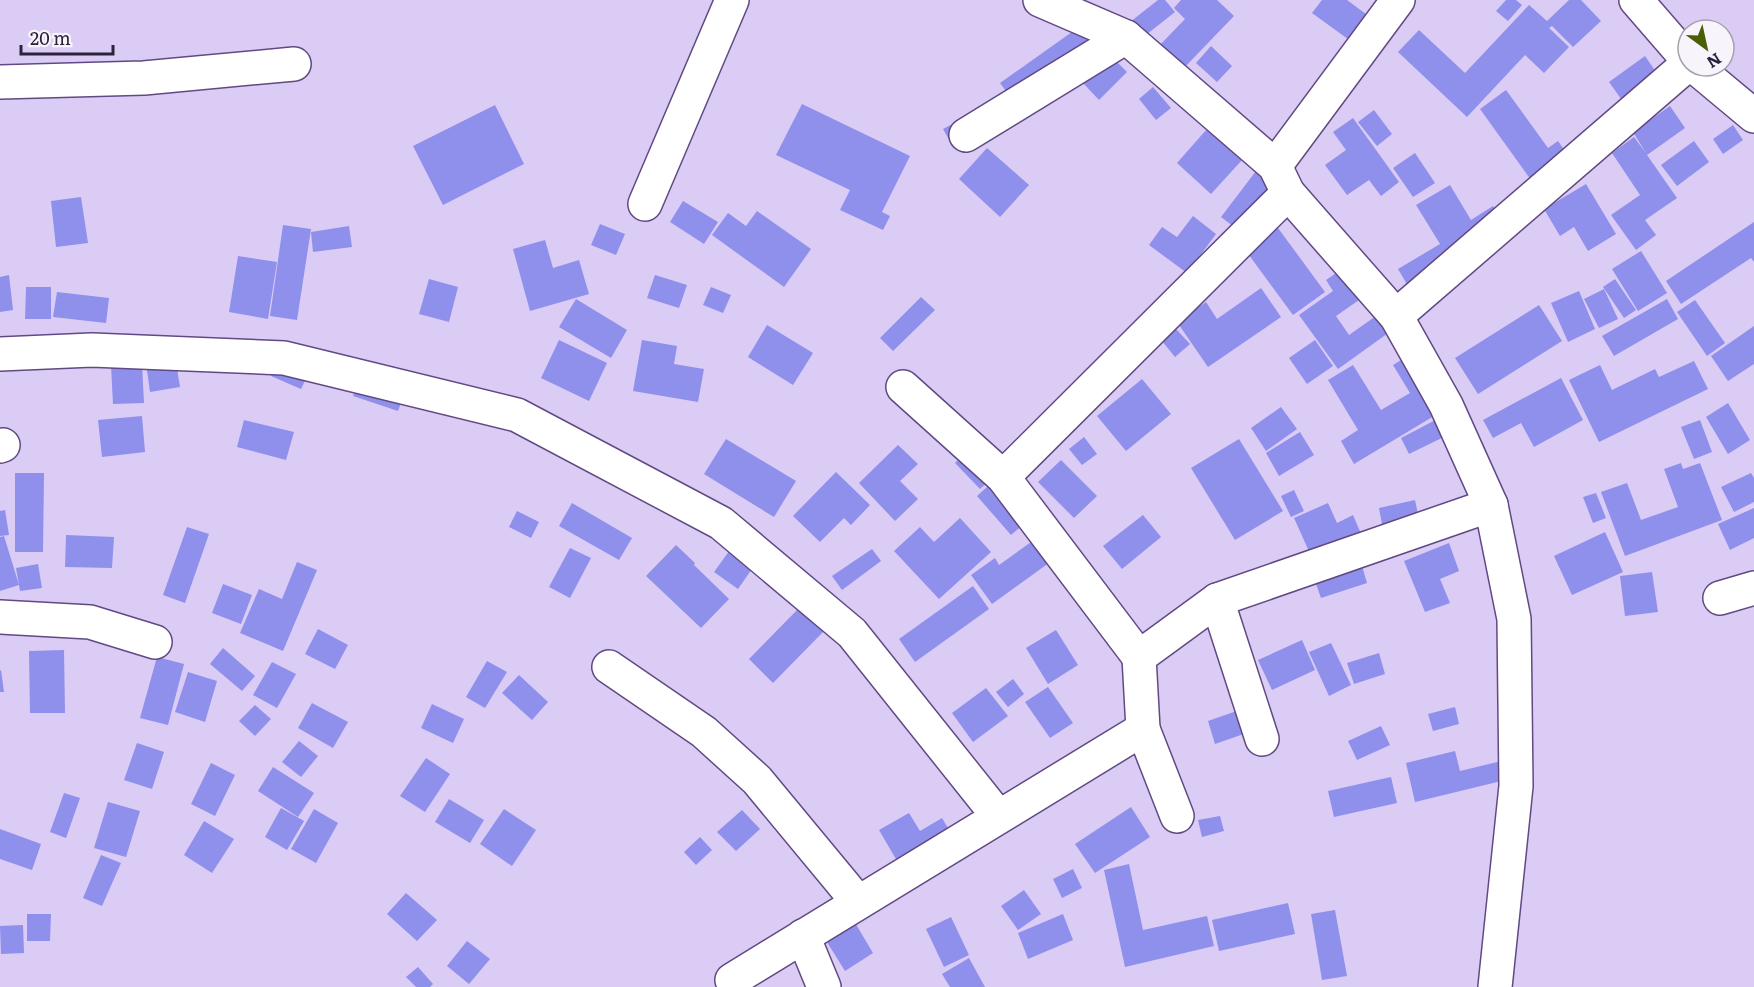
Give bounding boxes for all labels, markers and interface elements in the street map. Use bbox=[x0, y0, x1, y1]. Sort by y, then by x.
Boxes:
scale bar bbox=[21, 18, 112, 56]
north arrow bbox=[1676, 18, 1736, 78]
text: 20 m bbox=[30, 24, 71, 51]
text: N bbox=[1703, 48, 1727, 75]

